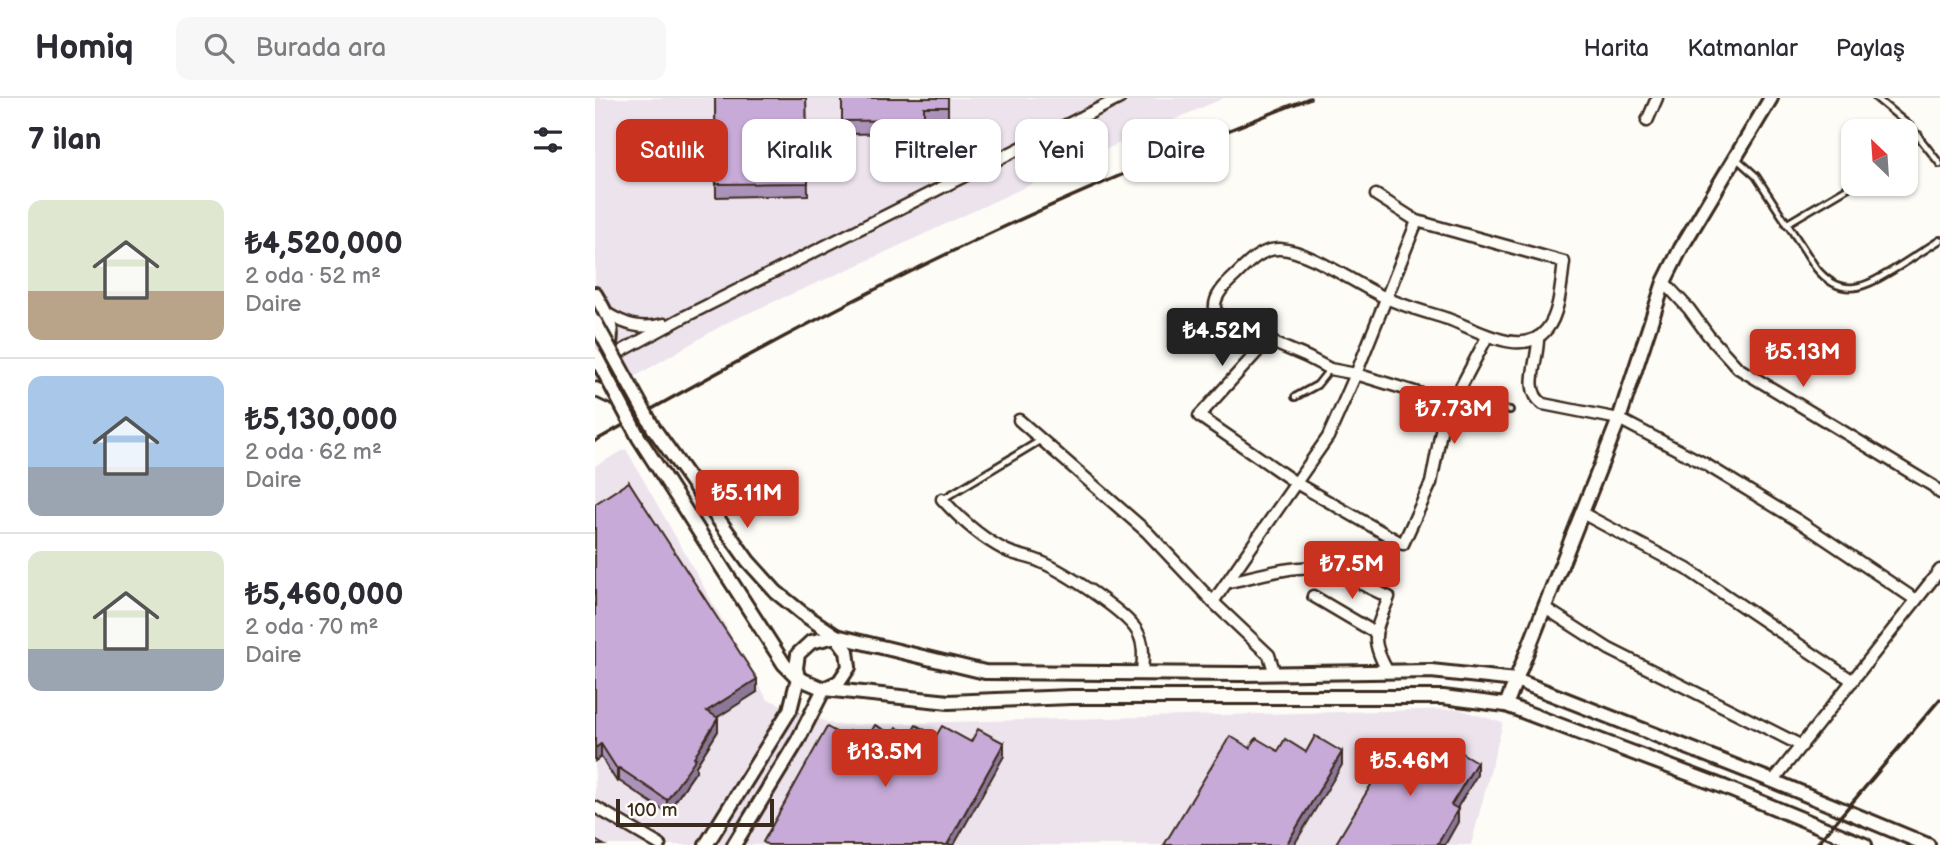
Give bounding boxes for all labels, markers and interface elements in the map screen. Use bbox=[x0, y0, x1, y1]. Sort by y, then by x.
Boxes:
search box bbox=[176, 17, 666, 80]
text: Homiq bbox=[35, 28, 134, 68]
icon: search bbox=[200, 29, 238, 67]
text: Burada ara bbox=[256, 33, 386, 64]
text: Harita bbox=[1583, 34, 1649, 63]
text: Katmanlar bbox=[1687, 34, 1798, 63]
text: Paylaş bbox=[1836, 34, 1905, 63]
chip: Satılık bbox=[616, 119, 728, 182]
chip: Kiralık bbox=[742, 119, 856, 182]
chip: Filtreler bbox=[870, 119, 1001, 182]
chip: Yeni bbox=[1015, 119, 1108, 182]
chip: Daire bbox=[1122, 119, 1229, 182]
north arrow bbox=[1841, 119, 1918, 196]
map controls bbox=[1841, 119, 1918, 196]
icon: filters bbox=[529, 121, 567, 159]
text: 7 ilan bbox=[28, 122, 102, 158]
text: ₺4,520,000 bbox=[245, 226, 403, 262]
icon: home bbox=[84, 228, 168, 312]
text: 2 oda · 52 m² bbox=[245, 262, 381, 290]
text: Daire bbox=[245, 290, 301, 318]
pin: ₺4.52M bbox=[1165, 308, 1279, 368]
text: ₺4.52M bbox=[1183, 317, 1261, 345]
pin: ₺5.13M bbox=[1746, 330, 1860, 389]
text: ₺5.13M bbox=[1766, 338, 1840, 366]
pin: ₺7.73M bbox=[1397, 386, 1511, 446]
text: ₺7.73M bbox=[1416, 395, 1492, 423]
text: ₺5,130,000 bbox=[245, 402, 398, 438]
icon: home bbox=[84, 404, 168, 488]
text: 2 oda · 62 m² bbox=[245, 438, 382, 466]
text: Daire bbox=[245, 466, 301, 494]
pin: ₺5.11M bbox=[690, 470, 804, 530]
text: ₺5.11M bbox=[712, 479, 782, 507]
pin: ₺7.5M bbox=[1303, 542, 1401, 601]
text: ₺7.5M bbox=[1320, 550, 1384, 578]
text: ₺5,460,000 bbox=[245, 577, 403, 613]
icon: home bbox=[84, 579, 168, 663]
text: 2 oda · 70 m² bbox=[245, 613, 378, 641]
text: Daire bbox=[245, 641, 301, 669]
pin: ₺13.5M bbox=[828, 730, 942, 789]
text: ₺13.5M bbox=[848, 738, 922, 766]
pin: ₺5.46M bbox=[1353, 738, 1467, 798]
text: ₺5.46M bbox=[1371, 747, 1449, 775]
scale bar bbox=[616, 796, 773, 828]
text: 100 m bbox=[627, 799, 678, 822]

